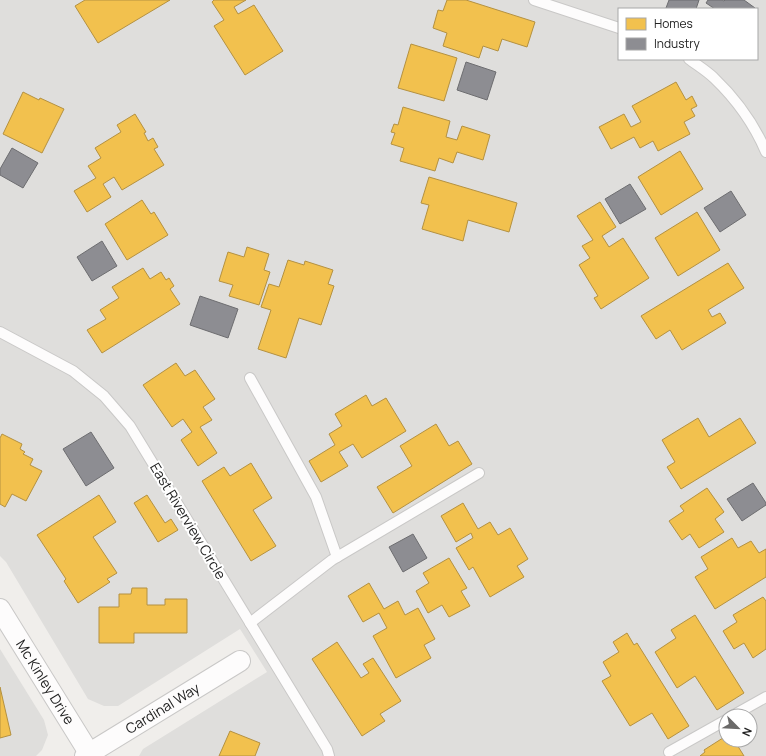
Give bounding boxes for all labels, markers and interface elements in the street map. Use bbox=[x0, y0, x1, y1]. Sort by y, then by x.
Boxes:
legend bbox=[618, 8, 758, 60]
text: Homes bbox=[654, 15, 693, 32]
text: Industry bbox=[654, 35, 700, 52]
street label: East Riverview Circle bbox=[146, 459, 231, 583]
street label: Mc Kinley Drive bbox=[12, 636, 79, 728]
street label: Cardinal Way bbox=[122, 678, 204, 738]
north arrow bbox=[718, 708, 758, 748]
text: N bbox=[739, 726, 756, 739]

